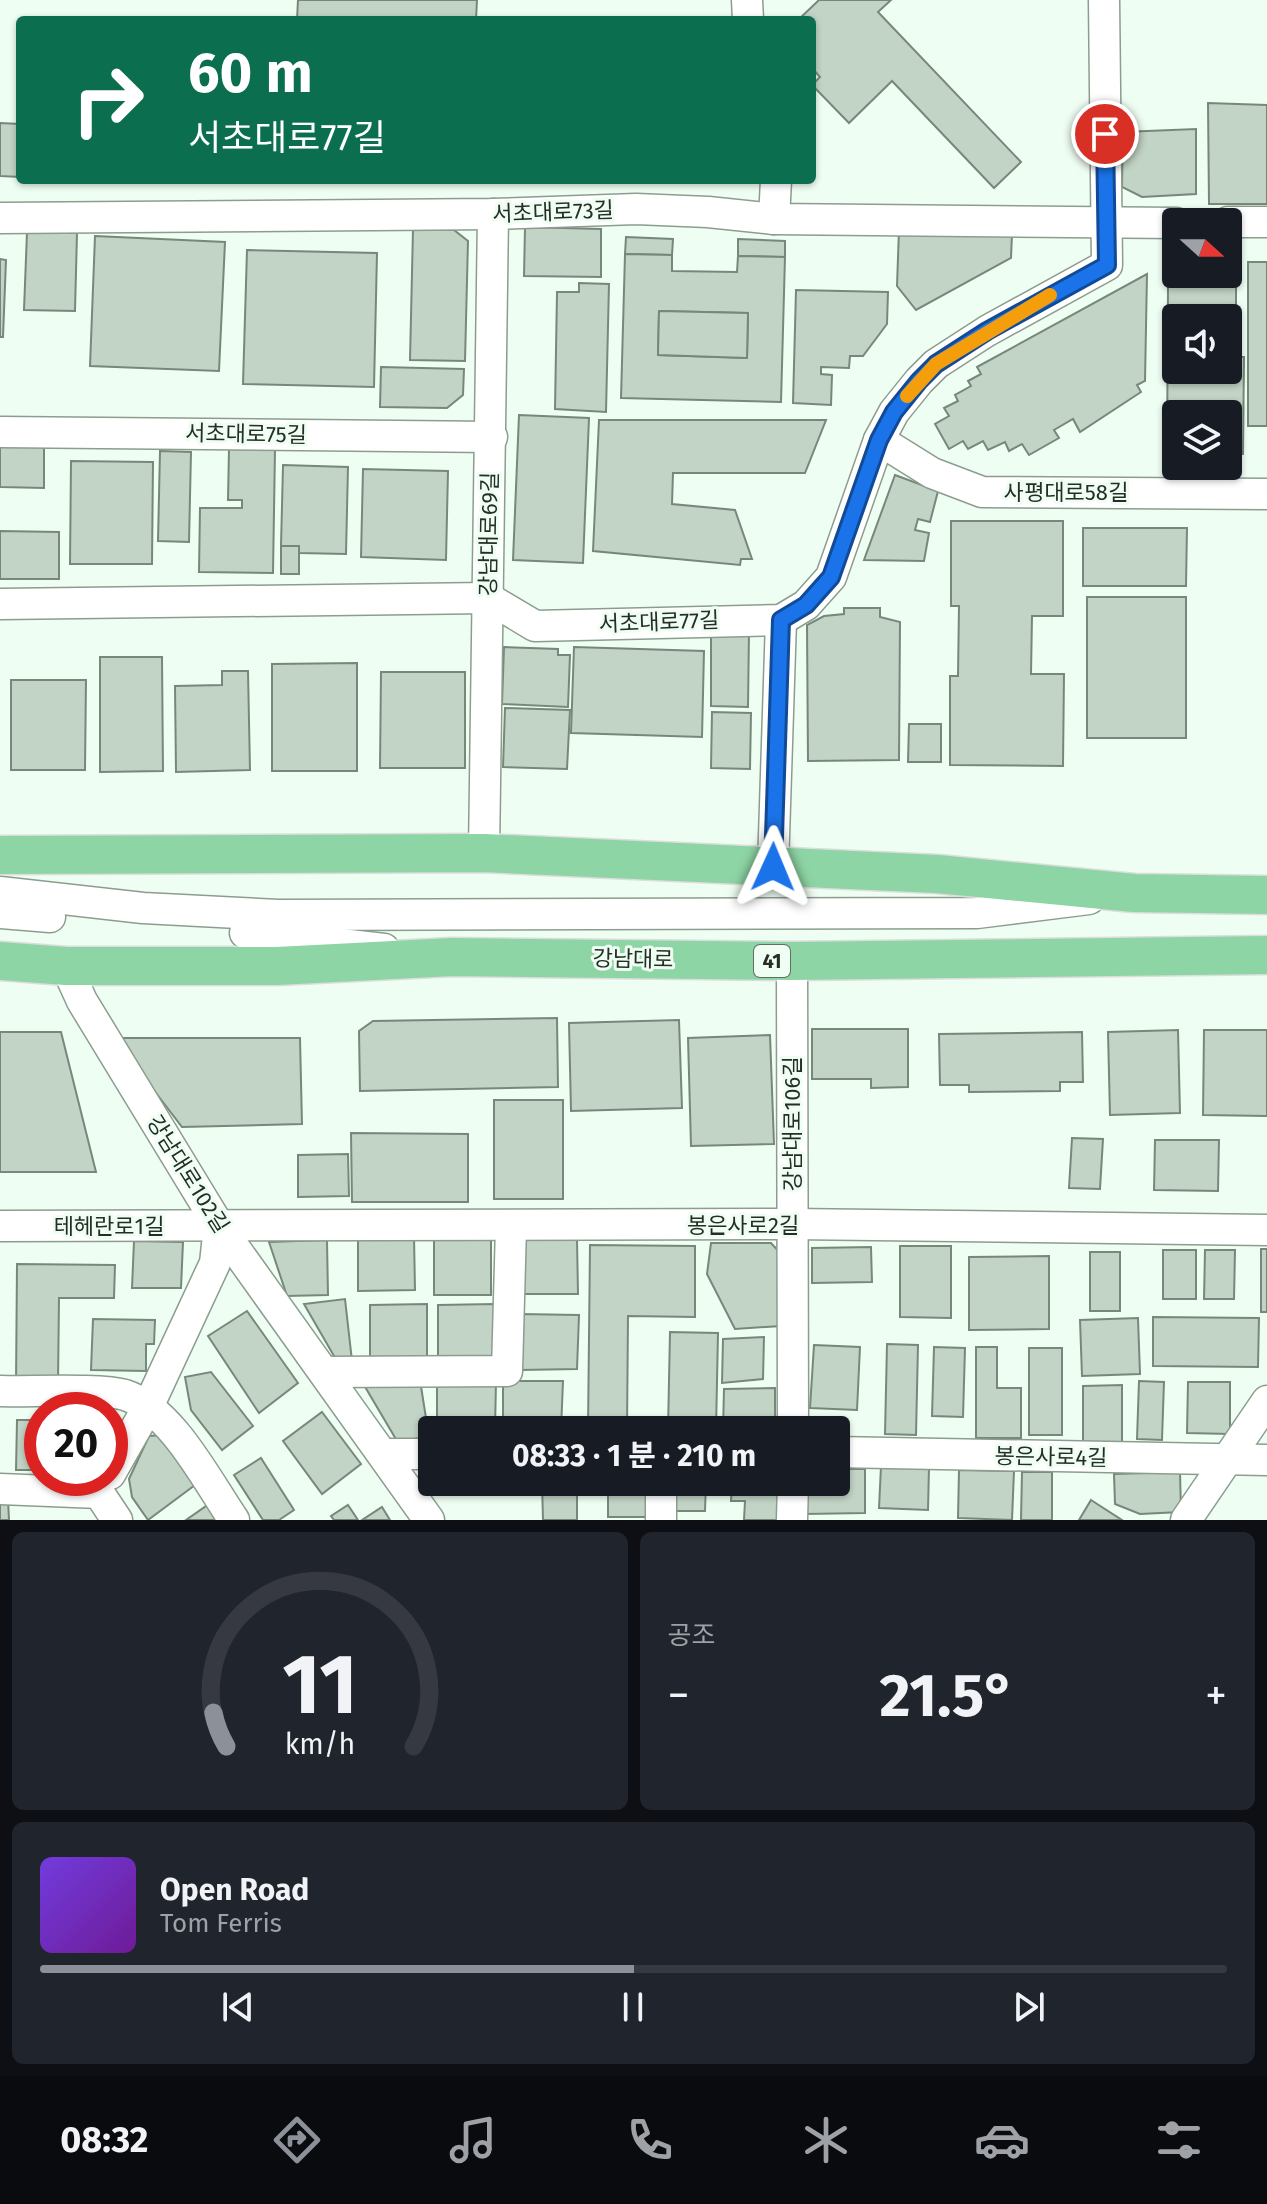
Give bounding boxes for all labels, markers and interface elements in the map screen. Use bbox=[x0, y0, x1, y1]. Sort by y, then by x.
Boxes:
text: 60 m bbox=[188, 40, 313, 107]
icon: right bbox=[56, 48, 160, 152]
pin bbox=[1071, 100, 1139, 168]
icon: arrive bbox=[1083, 112, 1127, 156]
text: 서초대로77길 bbox=[188, 116, 386, 160]
street label: 서초대로73길 bbox=[492, 196, 614, 228]
north arrow bbox=[1162, 208, 1242, 288]
map controls bbox=[1162, 208, 1242, 480]
button: sound bbox=[1162, 304, 1242, 384]
button: layers bbox=[1162, 400, 1242, 480]
street label: 서초대로75길 bbox=[185, 419, 307, 449]
street label: 강남대로69길 bbox=[474, 472, 504, 596]
street label: 사평대로58길 bbox=[1004, 479, 1128, 506]
street label: 서초대로77길 bbox=[598, 606, 720, 638]
position arrow bbox=[731, 825, 815, 909]
street label: 강남대로 bbox=[592, 945, 674, 973]
road number: 41 bbox=[754, 945, 790, 977]
street label: 강남대로106길 bbox=[779, 1057, 806, 1191]
street label: 강남대로102길 bbox=[141, 1110, 235, 1238]
street label: 봉은사로2길 bbox=[687, 1212, 799, 1239]
street label: 테헤란로1길 bbox=[54, 1213, 164, 1240]
speed limit sign: 20 bbox=[24, 1392, 128, 1496]
text: 08:33 · 1 분 · 210 m bbox=[512, 1438, 756, 1474]
street label: 봉은사로4길 bbox=[994, 1443, 1108, 1471]
text: 공조 bbox=[668, 1620, 715, 1651]
text: 11 bbox=[282, 1635, 358, 1735]
text: 21.5° bbox=[880, 1660, 1015, 1732]
text: − bbox=[668, 1669, 690, 1722]
text: + bbox=[1205, 1669, 1227, 1722]
text: km/h bbox=[284, 1727, 355, 1762]
text: Open Road bbox=[160, 1872, 309, 1908]
text: Tom Ferris bbox=[160, 1908, 282, 1939]
icon: previous bbox=[216, 1985, 260, 2029]
icon: pause bbox=[611, 1985, 655, 2029]
icon: next bbox=[1007, 1985, 1051, 2029]
icon: directions bbox=[269, 2112, 325, 2168]
icon: music bbox=[445, 2112, 501, 2168]
icon: phone bbox=[622, 2112, 678, 2168]
icon: climate bbox=[798, 2112, 854, 2168]
icon: car bbox=[974, 2112, 1030, 2168]
icon: filters bbox=[1151, 2112, 1207, 2168]
text: 08:32 bbox=[60, 2118, 148, 2162]

